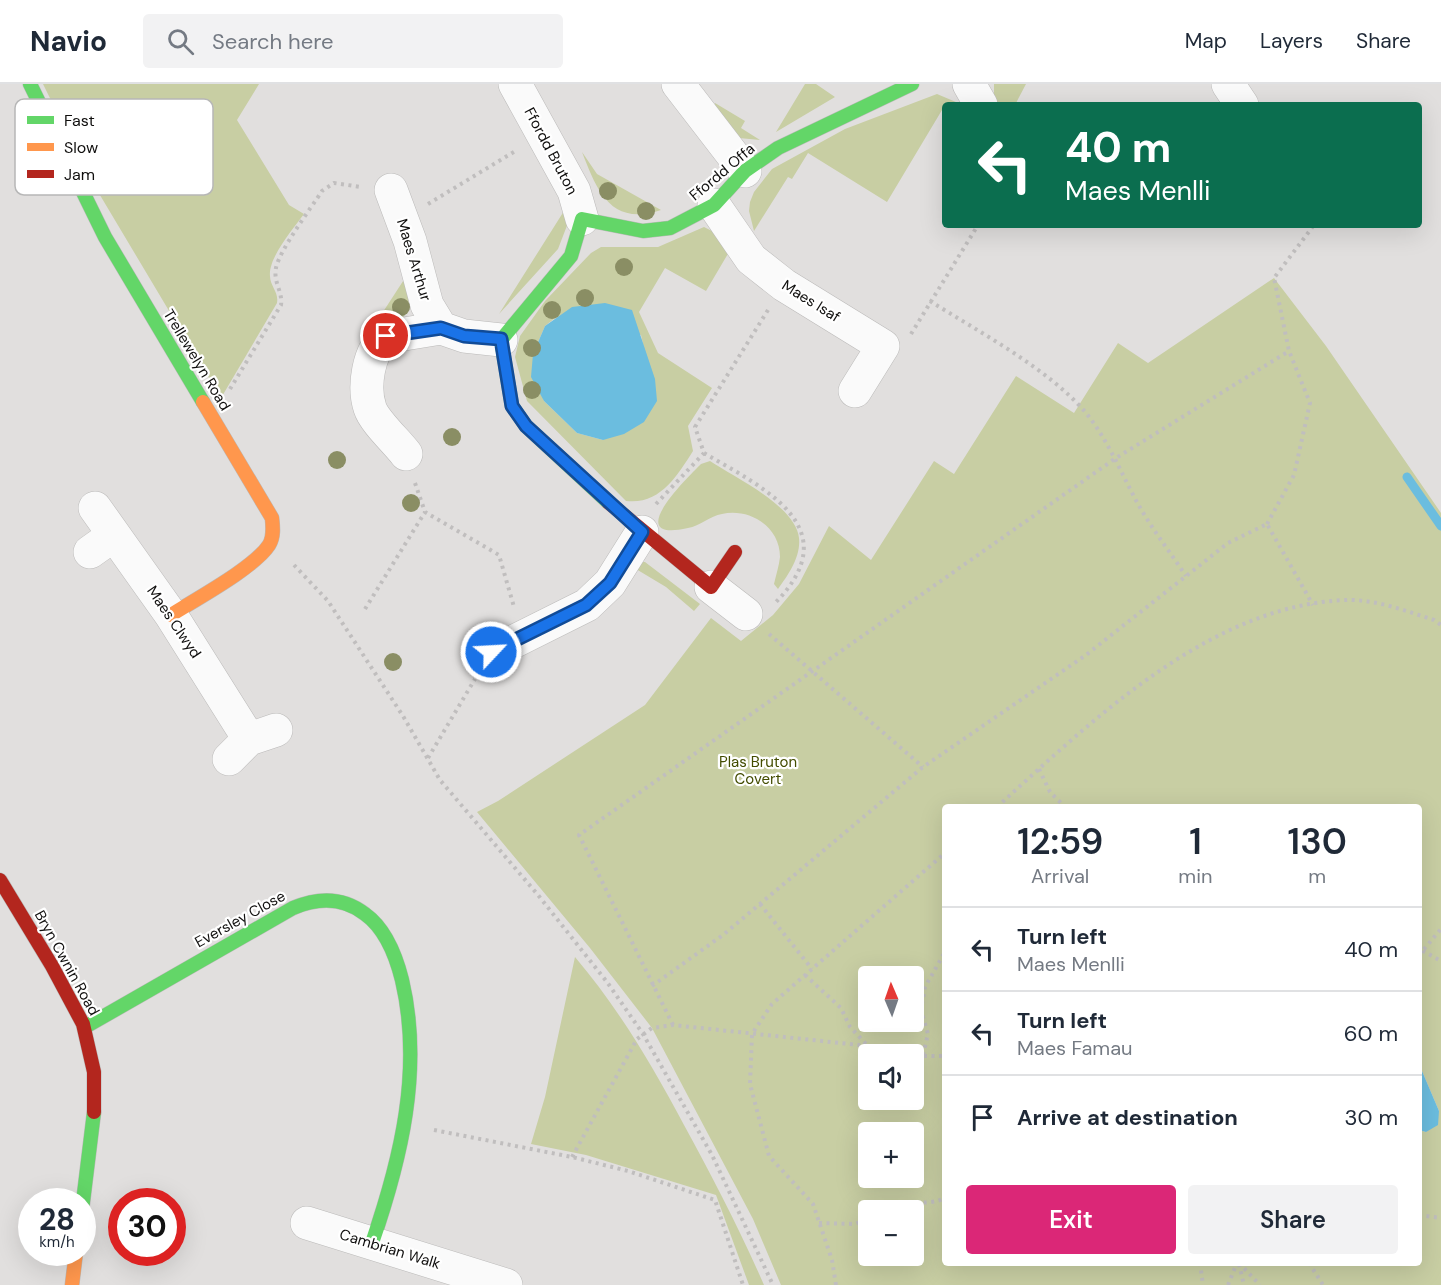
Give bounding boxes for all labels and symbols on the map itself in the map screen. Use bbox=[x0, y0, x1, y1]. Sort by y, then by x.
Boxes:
legend bbox=[15, 99, 213, 195]
street label: Ffordd Bruton bbox=[520, 104, 582, 198]
text: Fast bbox=[64, 110, 95, 131]
text: Slow bbox=[64, 137, 98, 158]
street label: Ffordd Offa bbox=[685, 139, 759, 205]
text: Jam bbox=[64, 164, 95, 185]
street label: Maes Arthur bbox=[392, 216, 436, 304]
street label: Maes Isaf bbox=[778, 275, 844, 327]
street label: Trellewelyn Road bbox=[159, 305, 235, 415]
pin bbox=[360, 310, 411, 361]
street label: Maes Clwyd bbox=[142, 582, 206, 662]
position arrow bbox=[459, 620, 523, 684]
park label: Plas Bruton Covert bbox=[719, 752, 797, 789]
street label: Eversley Close bbox=[191, 886, 289, 952]
street label: Bryn Cwnin Road bbox=[30, 907, 104, 1019]
north arrow bbox=[858, 966, 924, 1032]
speed limit sign: 30 bbox=[108, 1188, 186, 1266]
street label: Cambrian Walk bbox=[337, 1224, 443, 1274]

